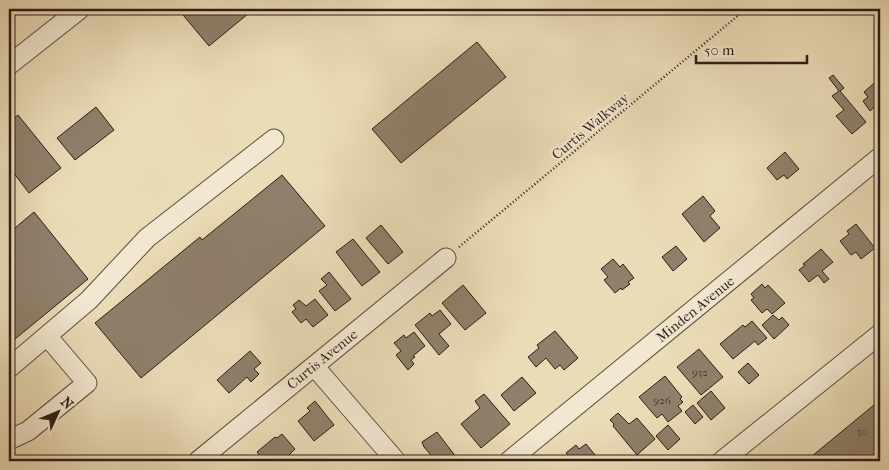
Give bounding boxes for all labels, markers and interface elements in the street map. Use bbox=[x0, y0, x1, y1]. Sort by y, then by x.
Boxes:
scale bar bbox=[696, 32, 808, 64]
text: 50 m bbox=[704, 41, 735, 59]
street label: Curtis Walkway bbox=[548, 89, 633, 163]
street label: Minden Avenue bbox=[653, 273, 738, 346]
street label: Curtis Avenue bbox=[284, 326, 361, 393]
house number: 932 bbox=[692, 366, 708, 379]
north arrow bbox=[32, 388, 82, 438]
text: N bbox=[57, 394, 77, 413]
house number: 926 bbox=[653, 394, 671, 407]
house number: 30 bbox=[857, 425, 867, 438]

